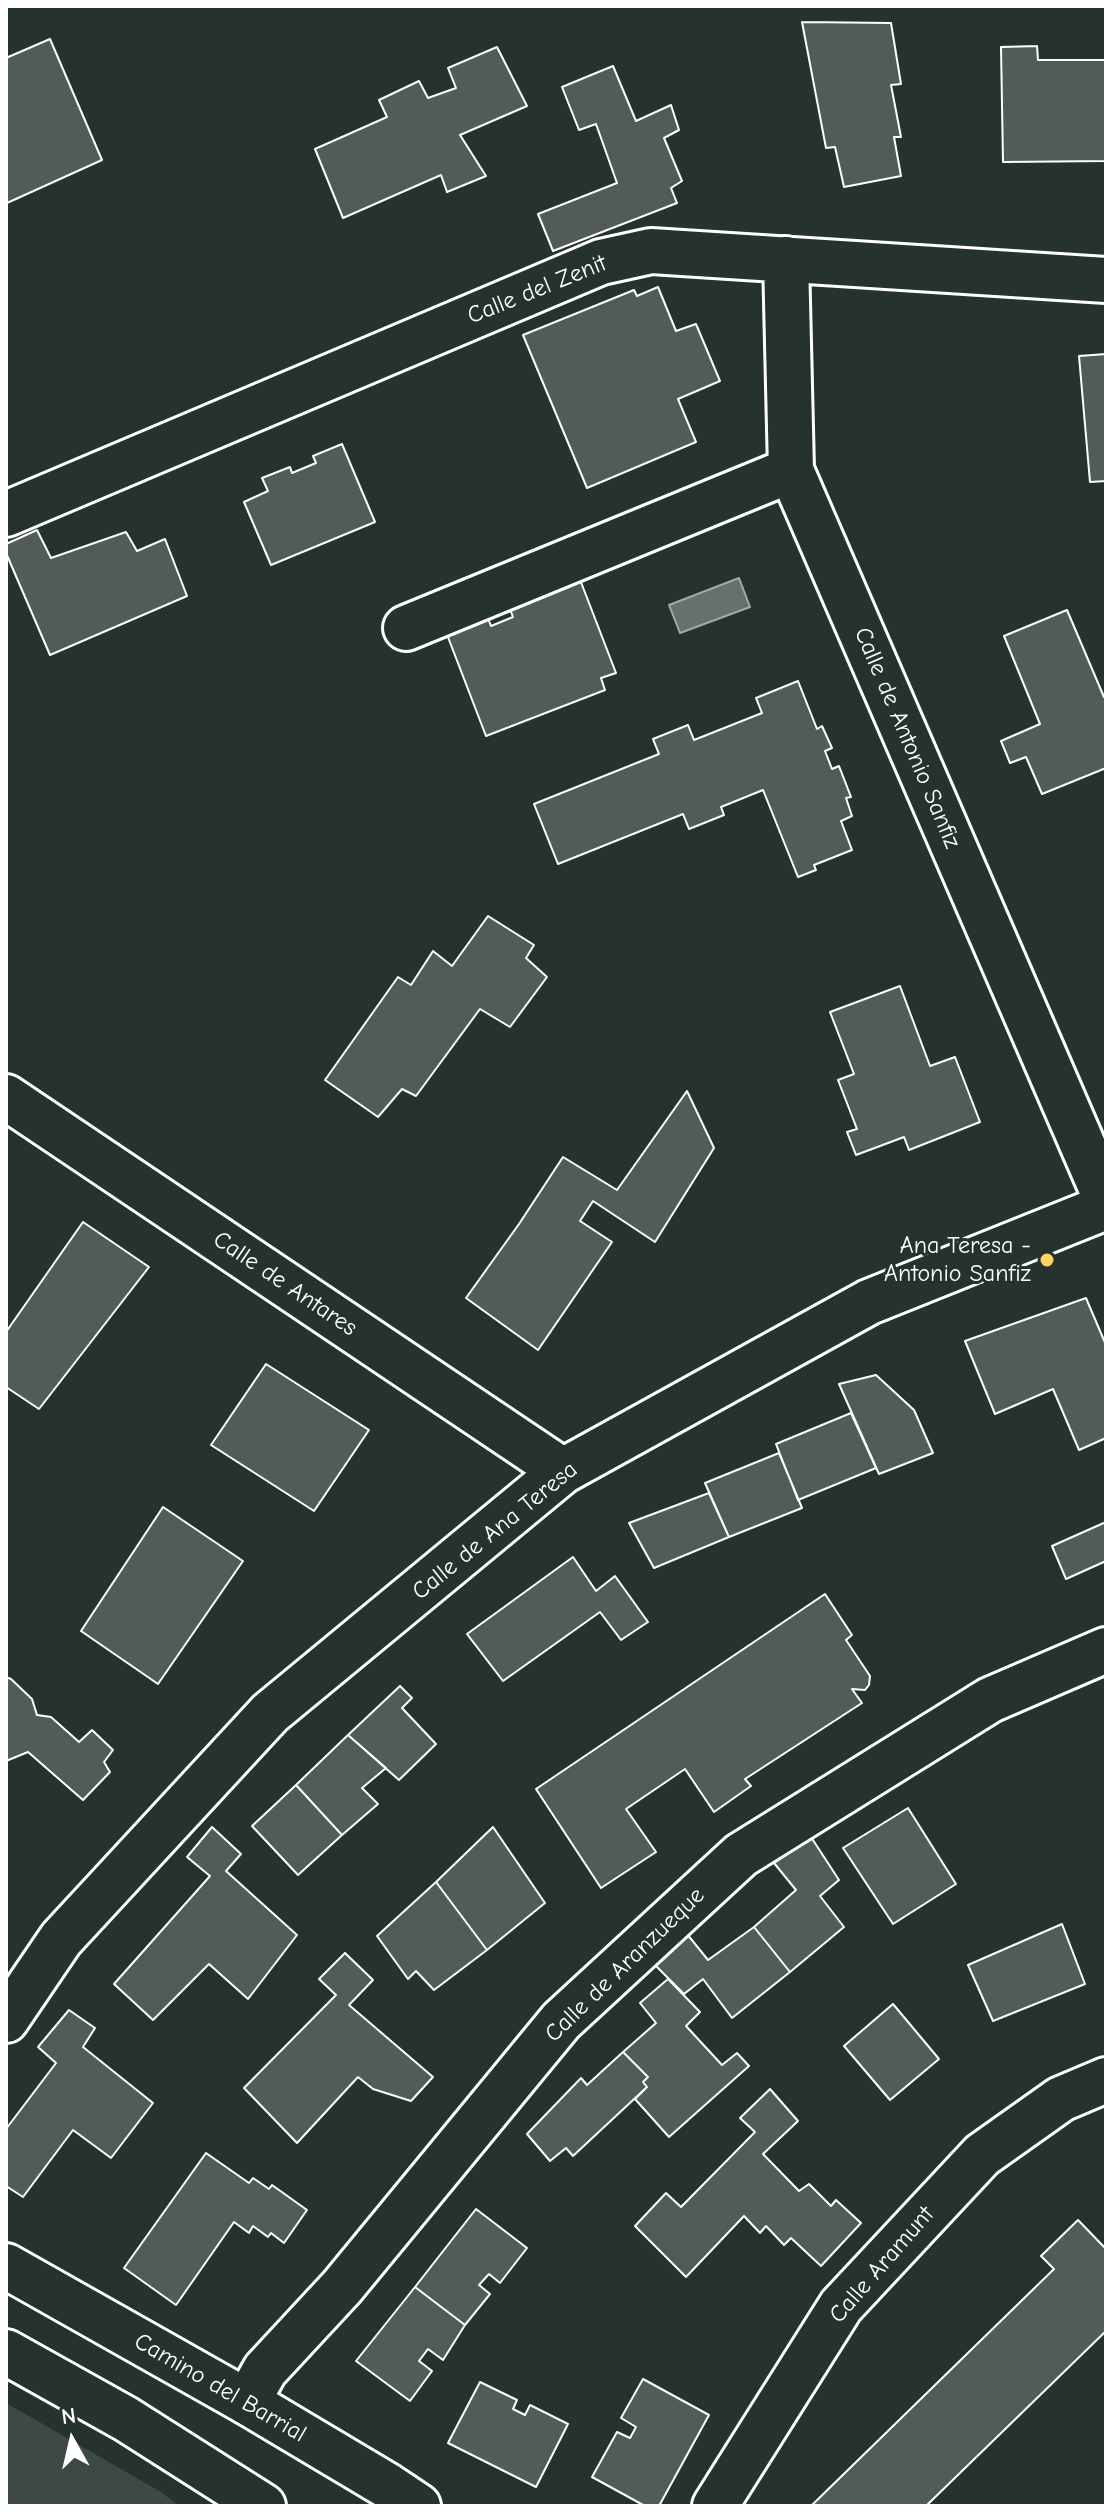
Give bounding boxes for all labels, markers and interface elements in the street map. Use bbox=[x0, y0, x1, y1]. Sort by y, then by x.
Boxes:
street label: Calle del Zenit bbox=[463, 249, 611, 331]
street label: Calle de Antonio Sanfiz bbox=[847, 623, 967, 853]
street label: Calle de Antares bbox=[208, 1225, 362, 1343]
place label: Ana Teresa - Antonio Sanfiz bbox=[884, 1232, 1031, 1288]
marker: Ana Teresa - Antonio Sanfiz bbox=[1038, 1251, 1056, 1269]
street label: Calle de Ana Teresa bbox=[407, 1456, 583, 1606]
street label: Calle de Aranzueque bbox=[539, 1882, 711, 2048]
street label: Calle Aramunt bbox=[823, 2201, 941, 2329]
street label: Camino del Barrial bbox=[129, 2327, 311, 2449]
north arrow bbox=[32, 2400, 112, 2480]
text: N bbox=[60, 2402, 78, 2430]

